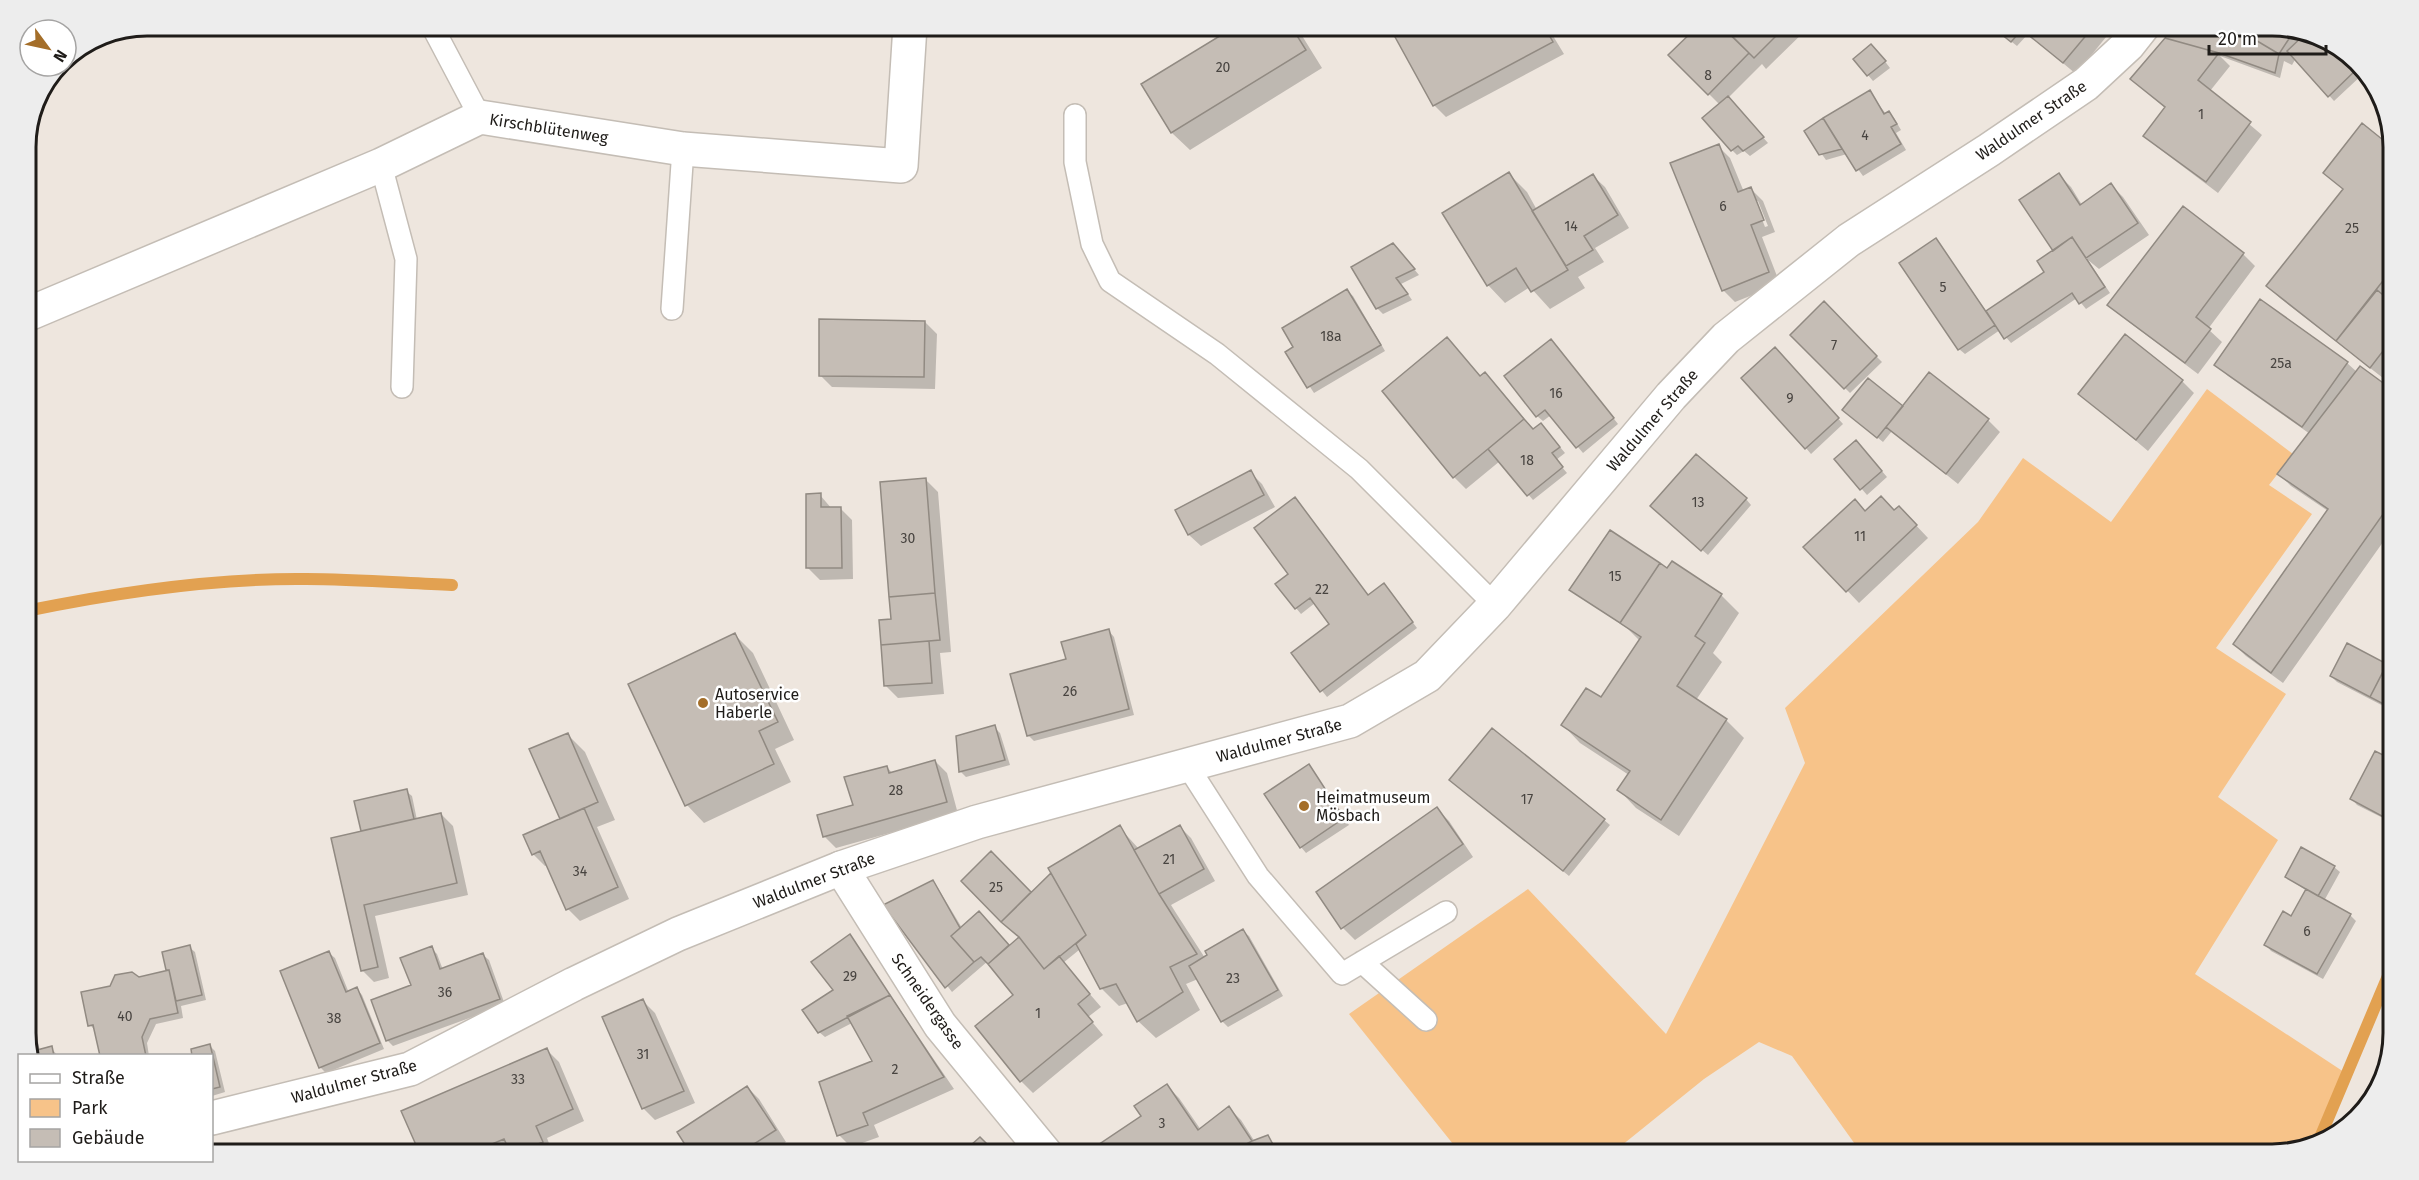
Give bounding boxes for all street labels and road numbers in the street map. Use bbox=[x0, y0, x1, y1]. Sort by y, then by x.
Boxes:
street label: Waldulmer Straße bbox=[1972, 76, 2090, 164]
street label: Kirschblütenweg bbox=[488, 110, 610, 147]
street label: Waldulmer Straße bbox=[1603, 365, 1702, 475]
street label: Waldulmer Straße bbox=[1214, 715, 1344, 766]
street label: Waldulmer Straße bbox=[750, 848, 878, 913]
street label: Schneidergasse bbox=[888, 950, 968, 1053]
street label: Waldulmer Straße bbox=[289, 1056, 419, 1107]

